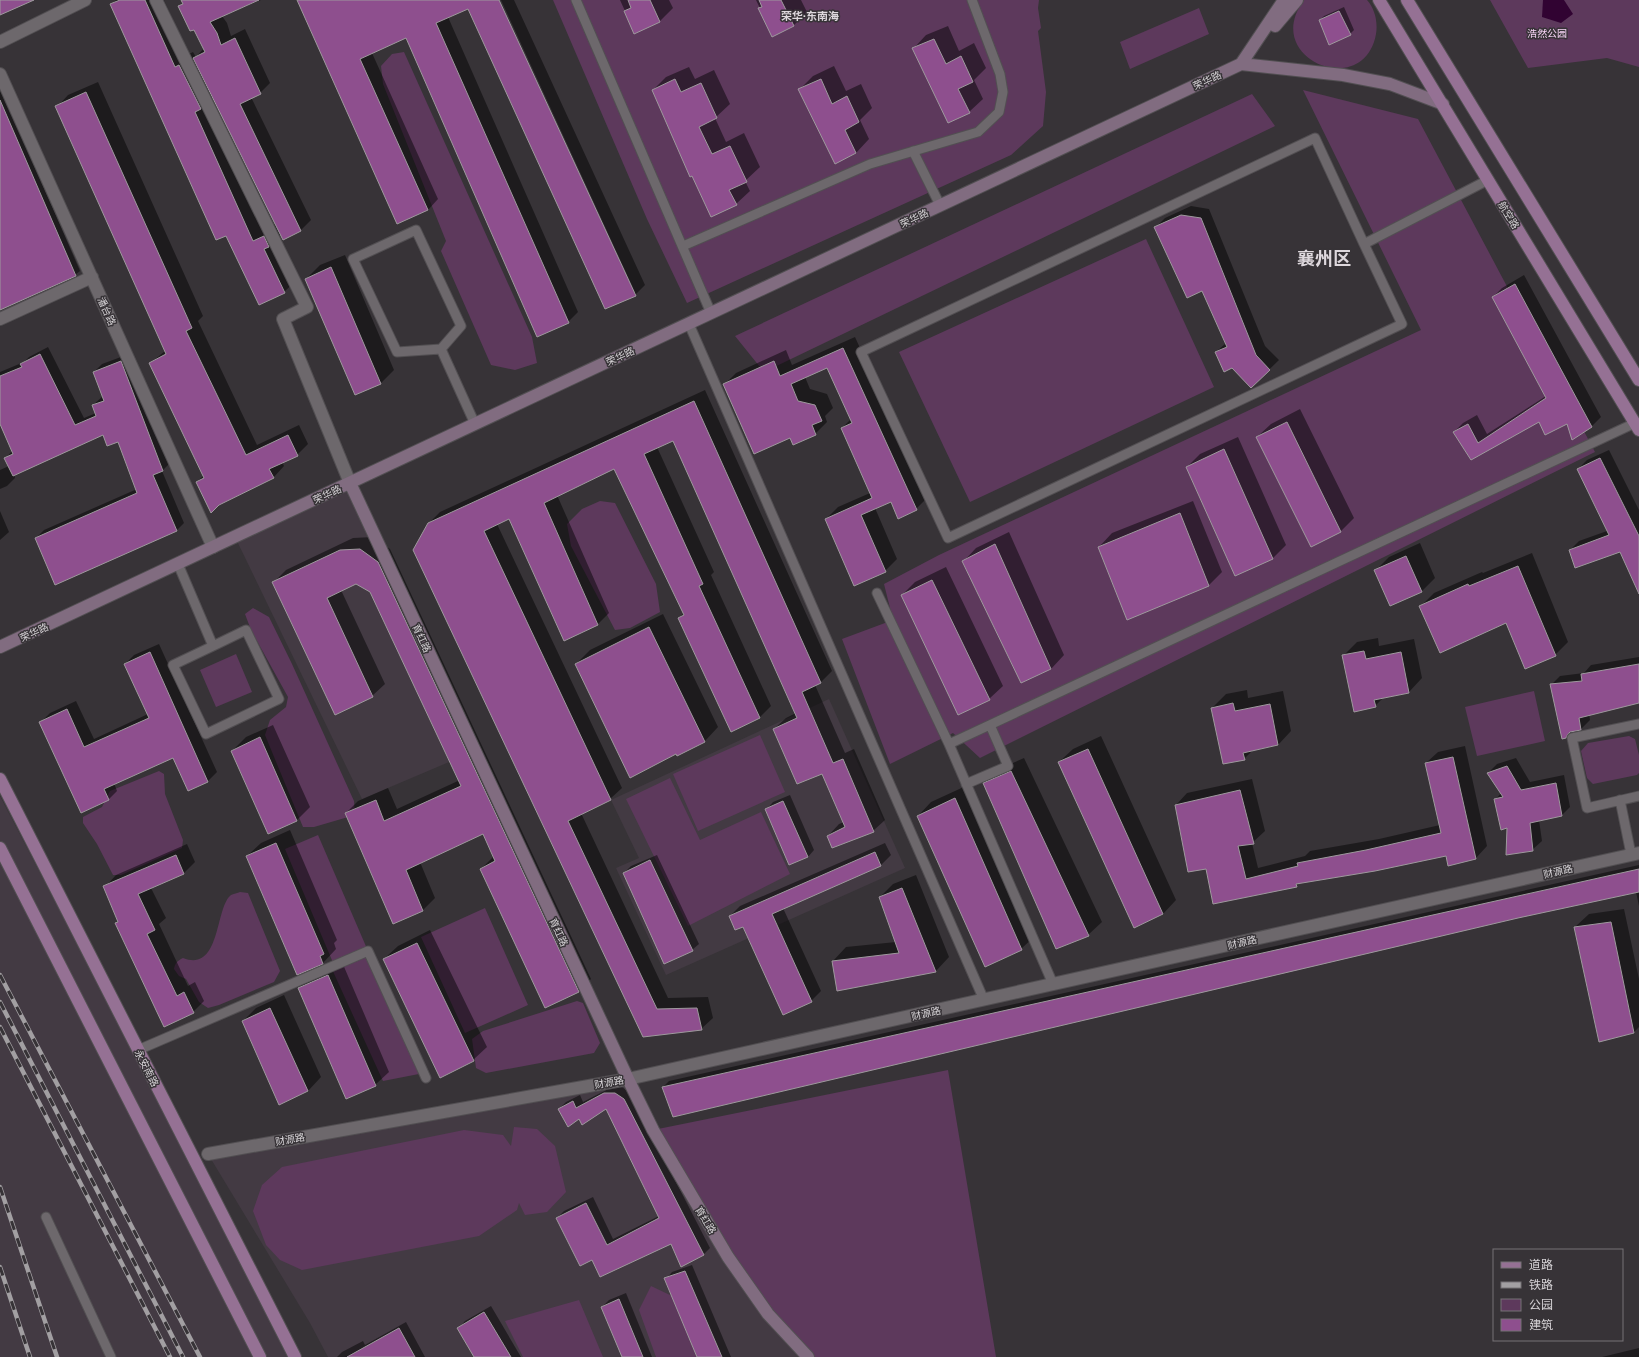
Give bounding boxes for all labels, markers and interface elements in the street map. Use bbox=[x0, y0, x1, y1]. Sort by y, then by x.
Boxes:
district label: 荣华·东南海 bbox=[781, 10, 839, 22]
park label: 浩然公园 bbox=[1527, 27, 1567, 39]
street label: 荣华路 bbox=[1191, 68, 1223, 92]
street label: 航空路 bbox=[1496, 199, 1522, 231]
street label: 荣华路 bbox=[898, 206, 930, 230]
district label: 襄州区 bbox=[1297, 248, 1351, 269]
street label: 潘台路 bbox=[95, 295, 119, 327]
street label: 荣华路 bbox=[604, 344, 636, 368]
street label: 荣华路 bbox=[311, 482, 343, 506]
street label: 荣华路 bbox=[18, 620, 50, 644]
street label: 育红路 bbox=[410, 622, 434, 654]
street label: 财源路 bbox=[1542, 862, 1574, 880]
street label: 育红路 bbox=[547, 916, 571, 948]
street label: 财源路 bbox=[1226, 933, 1258, 951]
street label: 财源路 bbox=[910, 1004, 942, 1022]
street label: 永安南路 bbox=[133, 1047, 161, 1089]
street label: 财源路 bbox=[593, 1073, 625, 1091]
street label: 财源路 bbox=[274, 1130, 306, 1148]
street label: 育红路 bbox=[693, 1204, 719, 1236]
legend bbox=[1493, 1249, 1623, 1341]
text: 道路 bbox=[1529, 1258, 1553, 1272]
text: 铁路 bbox=[1529, 1278, 1553, 1292]
text: 公园 bbox=[1529, 1298, 1553, 1312]
text: 建筑 bbox=[1529, 1318, 1553, 1332]

